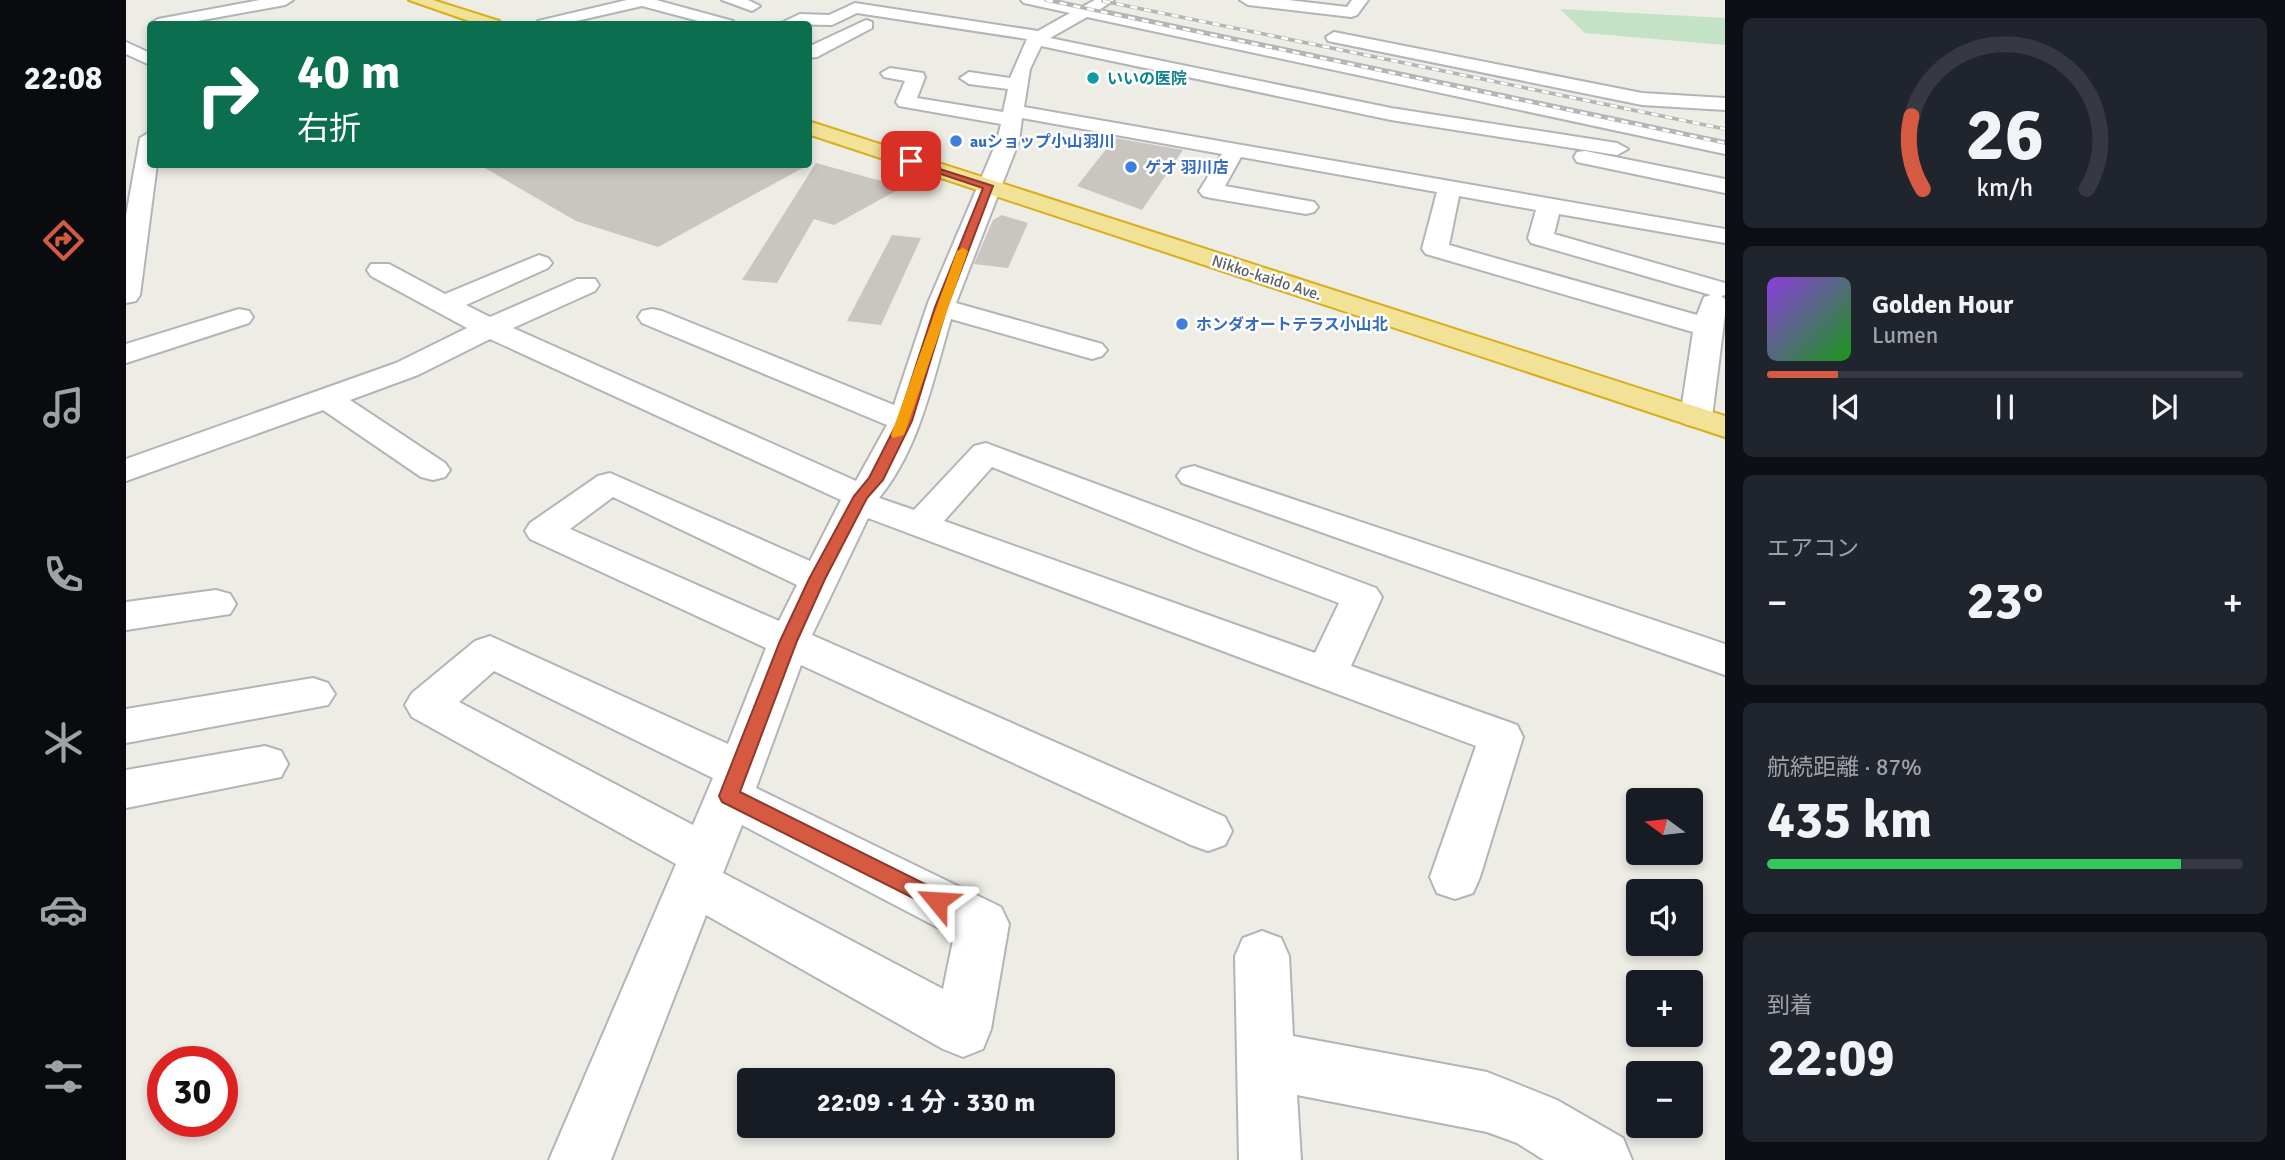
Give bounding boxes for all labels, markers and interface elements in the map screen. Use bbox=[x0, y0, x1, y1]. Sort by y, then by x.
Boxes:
text: 40 m bbox=[297, 42, 400, 102]
icon: right bbox=[182, 49, 273, 140]
text: 22:08 bbox=[24, 59, 102, 98]
place label: いいの医院 bbox=[1107, 69, 1187, 89]
marker: いいの医院 bbox=[1085, 70, 1101, 86]
text: 26 bbox=[1966, 92, 2044, 181]
text: 右折 bbox=[297, 109, 361, 148]
pin bbox=[881, 131, 941, 191]
place label: auショップ小山羽川 bbox=[970, 132, 1115, 152]
marker: auショップ小山羽川 bbox=[948, 133, 964, 149]
icon: arrive bbox=[892, 142, 930, 180]
place label: ゲオ 羽川店 bbox=[1145, 158, 1229, 178]
marker: ゲオ 羽川店 bbox=[1123, 159, 1139, 175]
text: km/h bbox=[1977, 172, 2033, 203]
icon: directions bbox=[39, 216, 88, 265]
street label: Nikko-kaido Ave. bbox=[1209, 251, 1324, 305]
text: Golden Hour bbox=[1872, 289, 2013, 321]
place label: ホンダオートテラス小山北 bbox=[1196, 315, 1388, 335]
marker: ホンダオートテラス小山北 bbox=[1174, 316, 1190, 332]
text: Lumen bbox=[1872, 321, 1938, 350]
icon: music bbox=[39, 383, 88, 432]
icon: previous bbox=[1827, 388, 1865, 426]
icon: pause bbox=[1986, 388, 2024, 426]
icon: next bbox=[2145, 388, 2183, 426]
text: エアコン bbox=[1767, 534, 1859, 563]
icon: phone bbox=[39, 550, 88, 599]
text: 23° bbox=[1967, 569, 2043, 633]
text: − bbox=[1767, 579, 1788, 626]
text: + bbox=[2222, 579, 2243, 626]
icon: climate bbox=[39, 718, 88, 767]
text: 航続距離 · 87% bbox=[1767, 753, 1922, 782]
north arrow bbox=[1626, 788, 1703, 864]
map controls bbox=[1626, 788, 1703, 1138]
text: 435 km bbox=[1767, 788, 1932, 852]
position arrow bbox=[900, 864, 974, 938]
button: sound bbox=[1626, 879, 1703, 956]
icon: car bbox=[39, 885, 88, 934]
button: + bbox=[1626, 970, 1703, 1047]
text: 到着 bbox=[1767, 991, 1813, 1020]
text: 22:09 bbox=[1767, 1026, 1895, 1090]
speed limit sign: 30 bbox=[147, 1046, 238, 1137]
icon: filters bbox=[39, 1052, 88, 1101]
button: − bbox=[1626, 1061, 1703, 1138]
text: 22:09 · 1 分 · 330 m bbox=[817, 1087, 1035, 1119]

